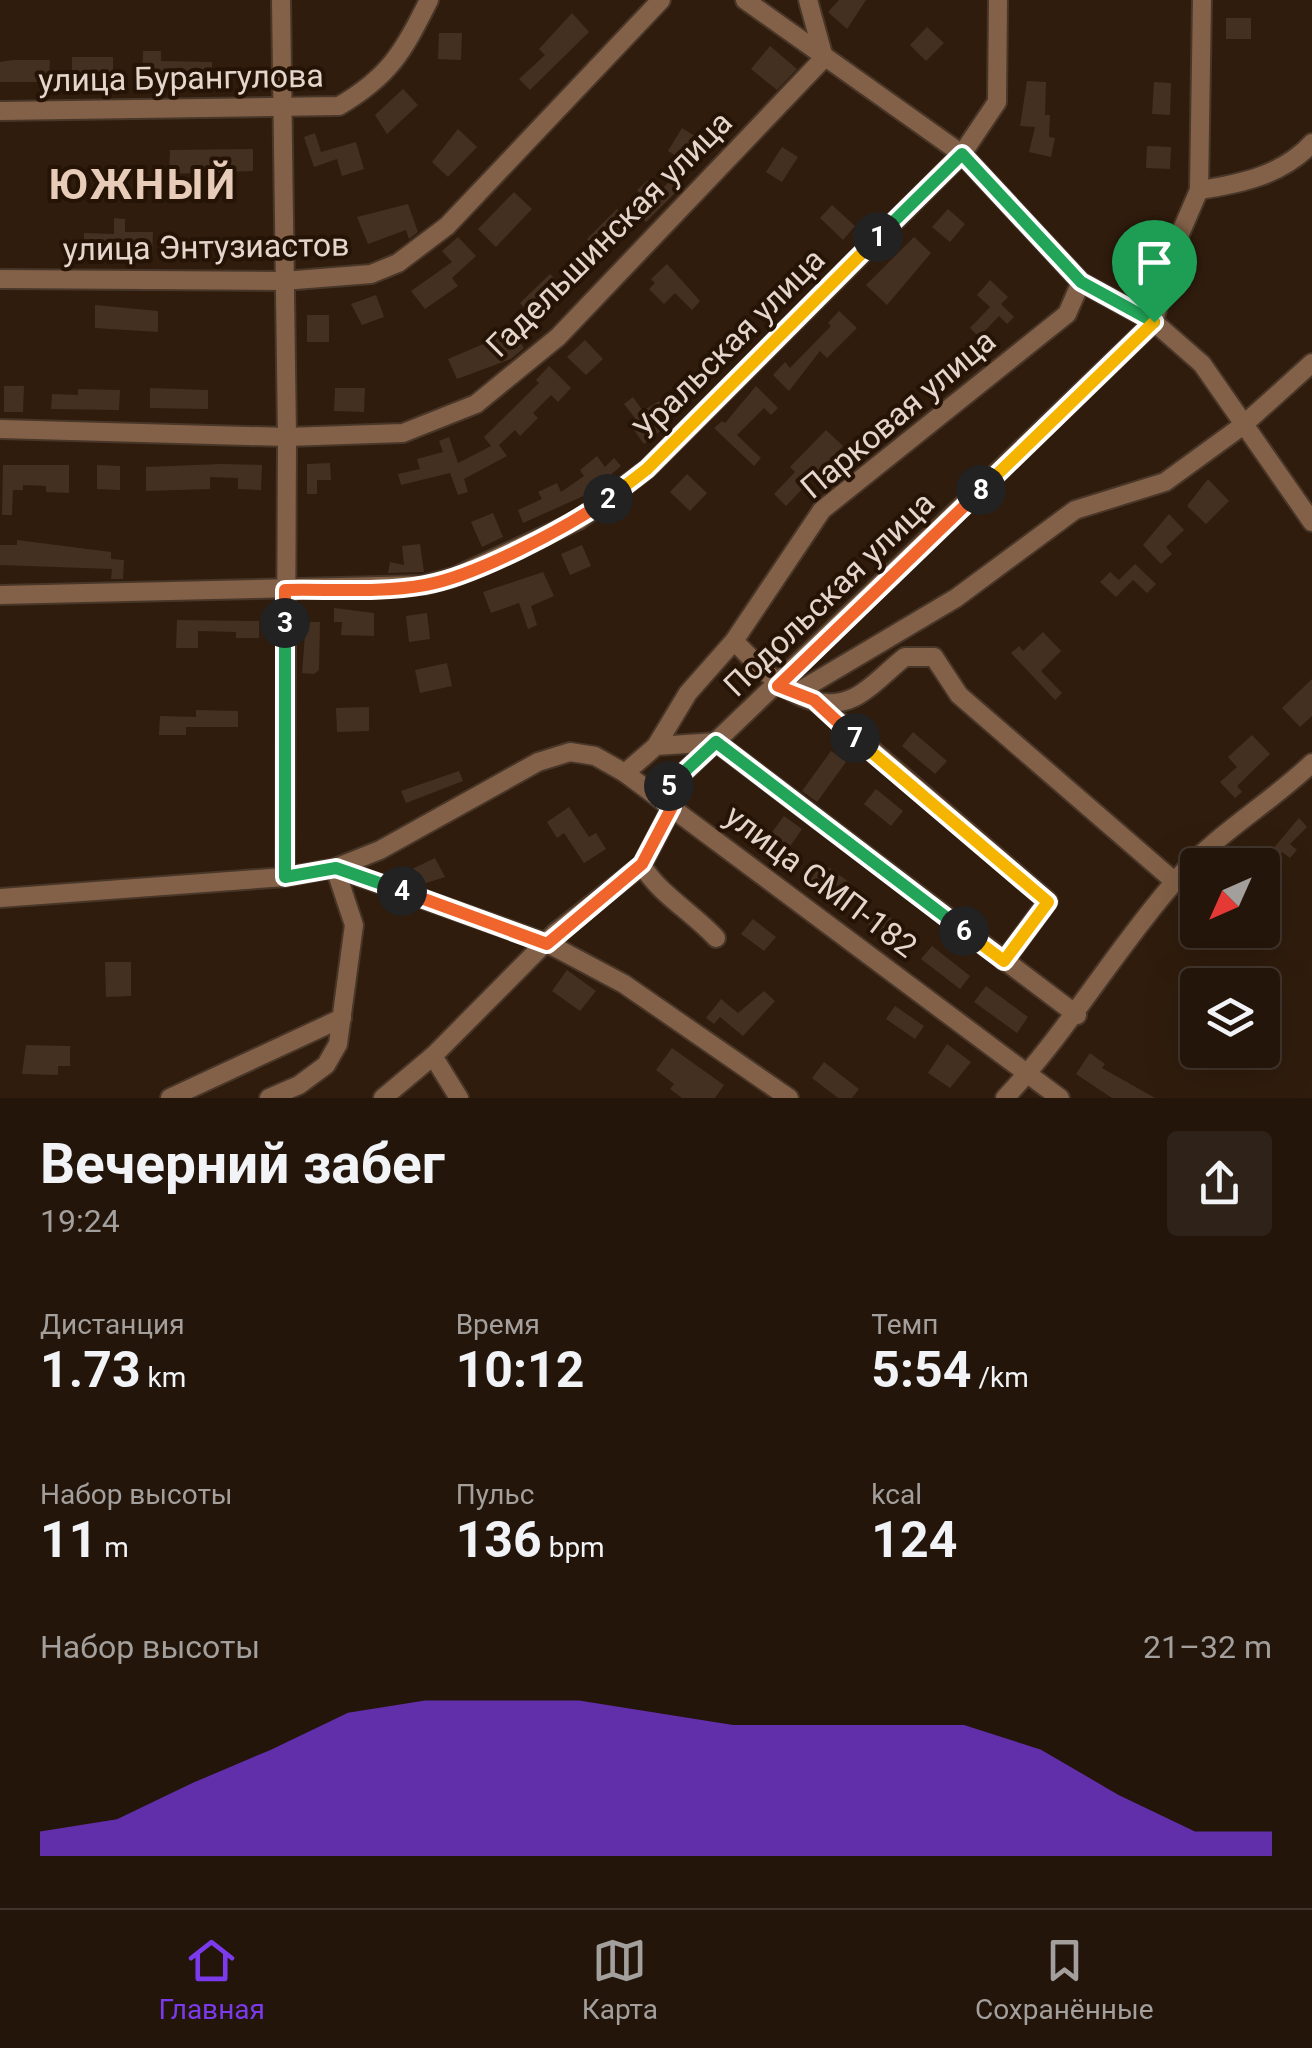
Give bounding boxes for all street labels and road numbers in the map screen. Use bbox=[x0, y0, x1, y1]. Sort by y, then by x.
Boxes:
street label: улица Бурангулова bbox=[38, 57, 324, 99]
street label: Гадельшинская улица bbox=[478, 103, 740, 365]
street label: улица Энтузиастов bbox=[62, 226, 350, 268]
street label: Уральская улица bbox=[626, 241, 832, 447]
street label: Парковая улица bbox=[793, 322, 1003, 506]
street label: Подольская улица bbox=[716, 484, 942, 704]
street label: улица СМП-182 bbox=[718, 797, 924, 965]

